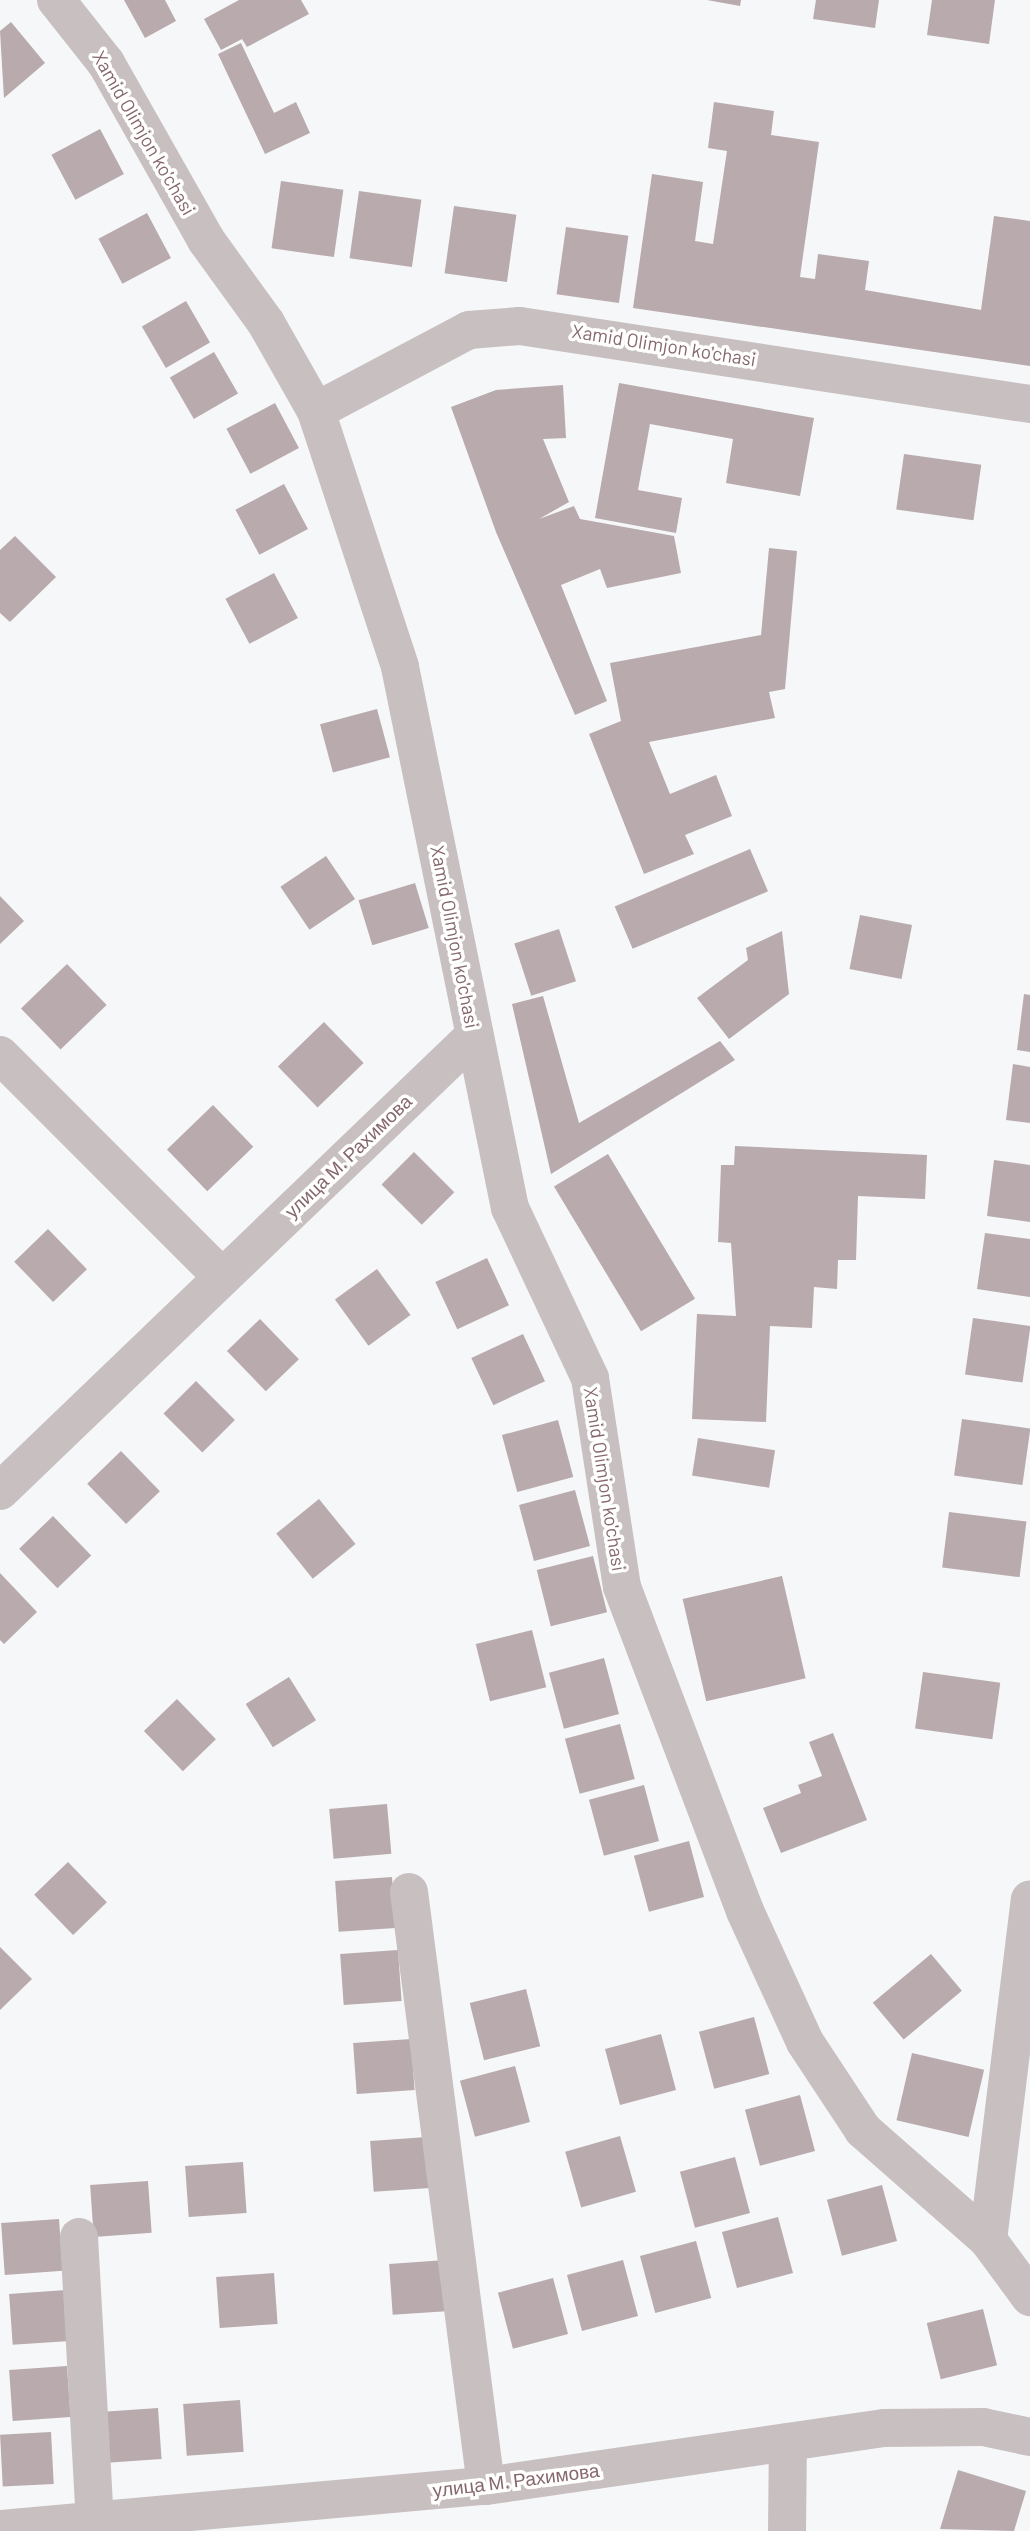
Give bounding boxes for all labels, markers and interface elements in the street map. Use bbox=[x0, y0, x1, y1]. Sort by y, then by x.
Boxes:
street label: Xamid Olimjon ko'chasi bbox=[88, 47, 200, 219]
street label: Xamid Olimjon ko'chasi bbox=[570, 319, 758, 371]
street label: Xamid Olimjon ko'chasi bbox=[426, 844, 484, 1030]
street label: улица М. Рахимова bbox=[280, 1090, 416, 1222]
street label: Xamid Olimjon ko'chasi bbox=[579, 1385, 631, 1573]
street label: улица М. Рахимова bbox=[431, 2458, 601, 2502]

